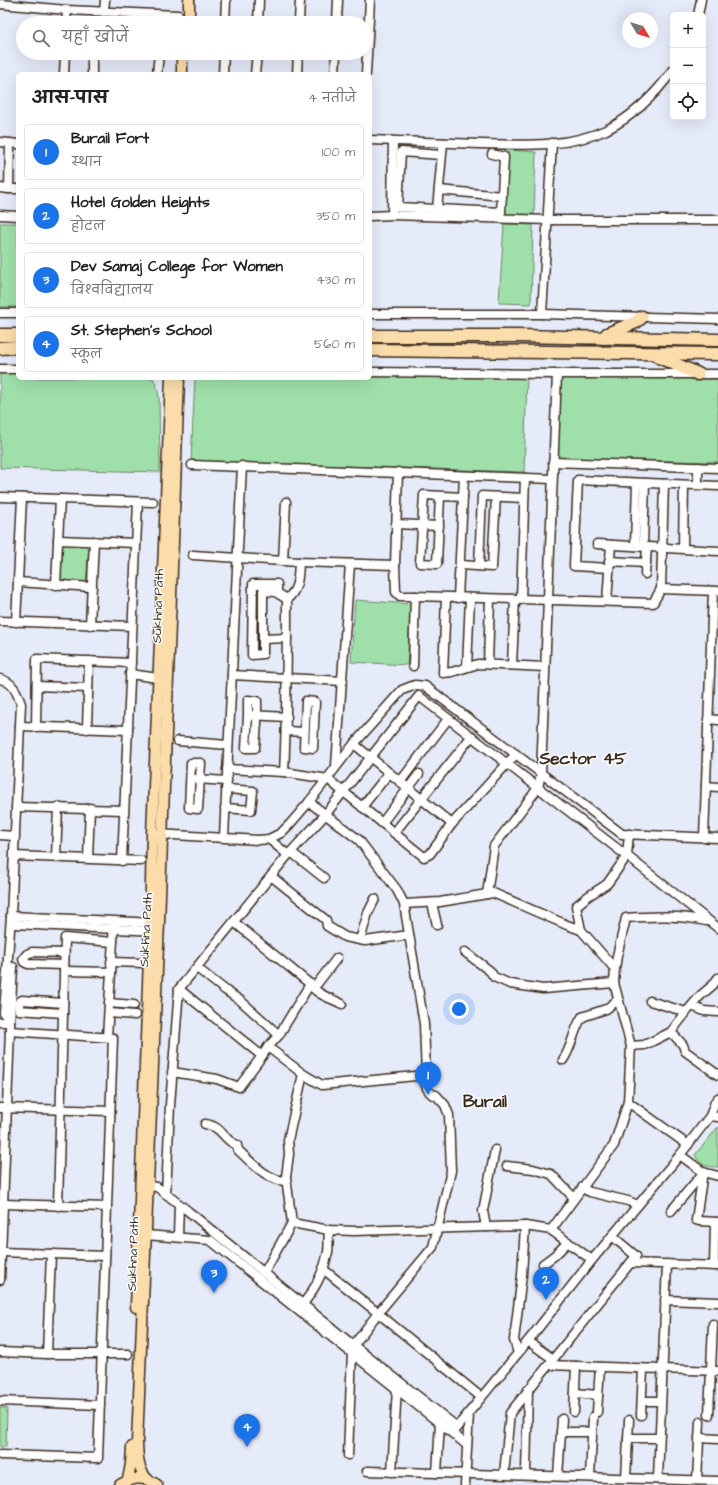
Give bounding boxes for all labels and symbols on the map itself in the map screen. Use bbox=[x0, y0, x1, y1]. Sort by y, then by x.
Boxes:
north arrow bbox=[622, 12, 658, 48]
street label: Sukhna Path bbox=[148, 568, 168, 643]
district label: Sector 45 bbox=[538, 747, 628, 771]
street label: Sukhna Path bbox=[135, 892, 157, 968]
your location bbox=[449, 999, 469, 1019]
pin: 1 bbox=[415, 1062, 441, 1095]
district label: Burail bbox=[463, 1090, 507, 1114]
street label: Sukhna Path bbox=[123, 1216, 143, 1291]
pin: 3 bbox=[201, 1260, 227, 1293]
pin: 2 bbox=[533, 1267, 559, 1300]
pin: 4 bbox=[234, 1414, 260, 1447]

